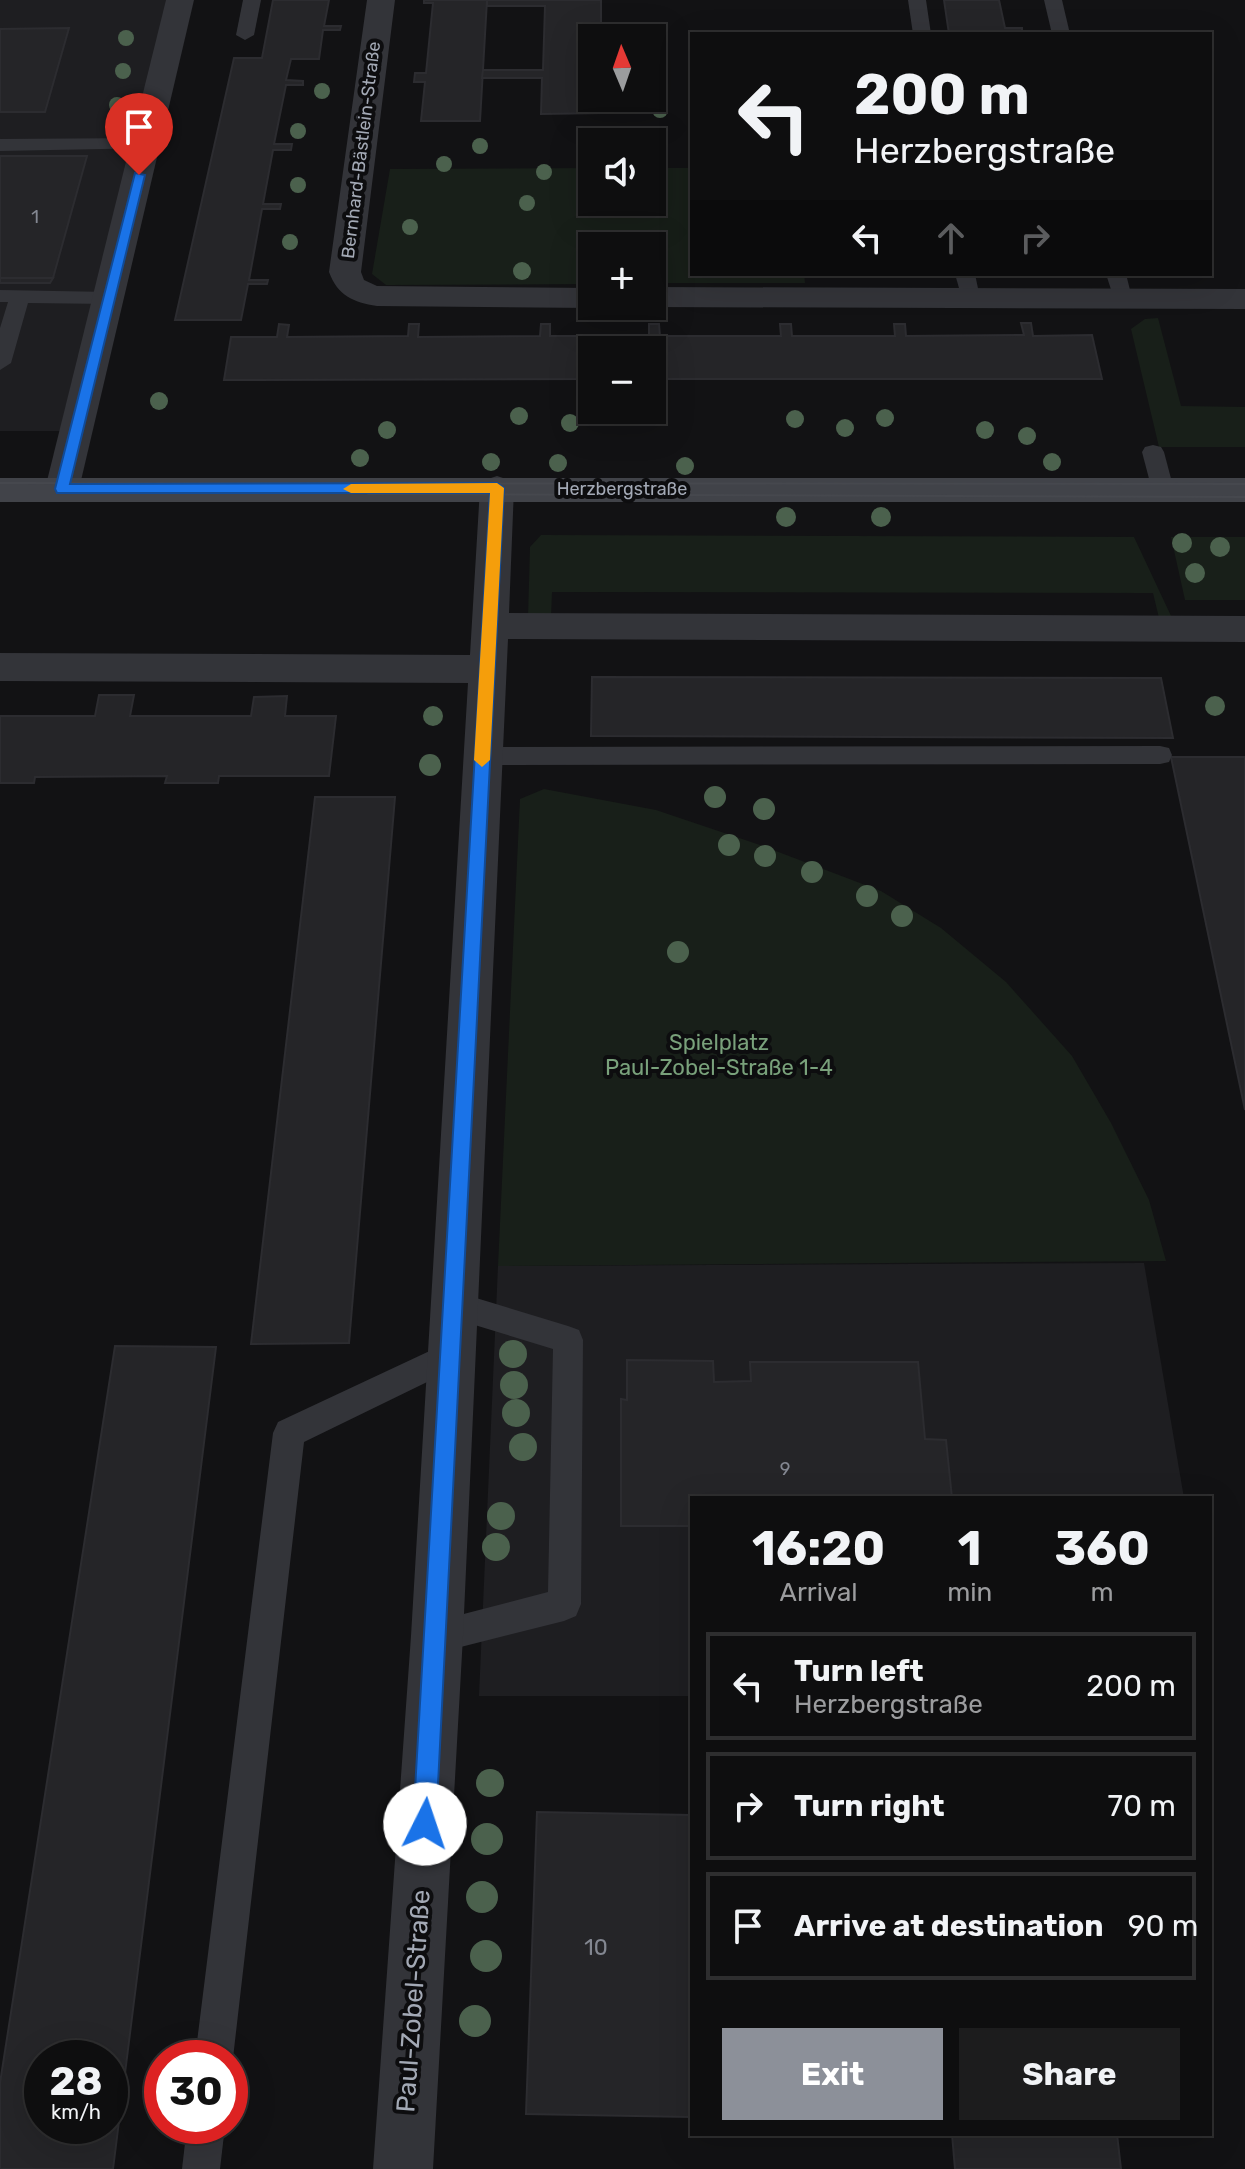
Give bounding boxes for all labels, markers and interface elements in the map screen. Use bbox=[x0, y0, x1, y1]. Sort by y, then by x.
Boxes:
north arrow bbox=[578, 24, 666, 112]
map controls bbox=[578, 24, 666, 424]
street label: Bernhard-Bästlein-Straße bbox=[337, 40, 385, 260]
text: 200 m bbox=[854, 62, 1030, 128]
icon: left bbox=[722, 64, 826, 168]
pin bbox=[105, 93, 173, 175]
icon: arrive bbox=[117, 105, 161, 149]
button: sound bbox=[578, 128, 666, 216]
text: Herzbergstraße bbox=[854, 129, 1115, 172]
house number: 1 bbox=[31, 206, 39, 228]
icon: left bbox=[845, 216, 889, 260]
icon: ahead bbox=[929, 216, 973, 260]
icon: right bbox=[1013, 216, 1057, 260]
button: + bbox=[578, 232, 666, 320]
button: − bbox=[578, 336, 666, 424]
street label: Herzbergstraße bbox=[557, 478, 687, 500]
park label: Spielplatz Paul-Zobel-Straße 1-4 bbox=[605, 1029, 833, 1081]
house number: 9 bbox=[780, 1458, 790, 1480]
text: 16:20 bbox=[752, 1520, 885, 1577]
text: 1 bbox=[958, 1520, 982, 1577]
text: 360 bbox=[1054, 1520, 1150, 1577]
text: Arrival bbox=[780, 1577, 858, 1608]
text: min bbox=[947, 1577, 992, 1608]
text: m bbox=[1091, 1577, 1114, 1608]
text: Turn left bbox=[794, 1653, 924, 1689]
icon: left bbox=[726, 1664, 770, 1708]
text: 200 m bbox=[1086, 1668, 1176, 1704]
text: Herzbergstraße bbox=[794, 1689, 983, 1720]
position arrow bbox=[383, 1782, 467, 1866]
icon: right bbox=[726, 1784, 770, 1828]
text: Turn right bbox=[794, 1788, 945, 1824]
text: 70 m bbox=[1108, 1788, 1176, 1824]
street label: Paul-Zobel-Straße bbox=[390, 1889, 437, 2113]
icon: arrive bbox=[726, 1904, 770, 1948]
text: Arrive at destination bbox=[794, 1908, 1104, 1944]
text: 90 m bbox=[1128, 1908, 1199, 1944]
house number: 10 bbox=[584, 1934, 608, 1961]
button: Exit bbox=[722, 2028, 943, 2120]
button: Share bbox=[959, 2028, 1180, 2120]
speed limit sign: 30 bbox=[144, 2040, 248, 2144]
text: 28 bbox=[49, 2058, 103, 2105]
text: km/h bbox=[51, 2100, 101, 2124]

